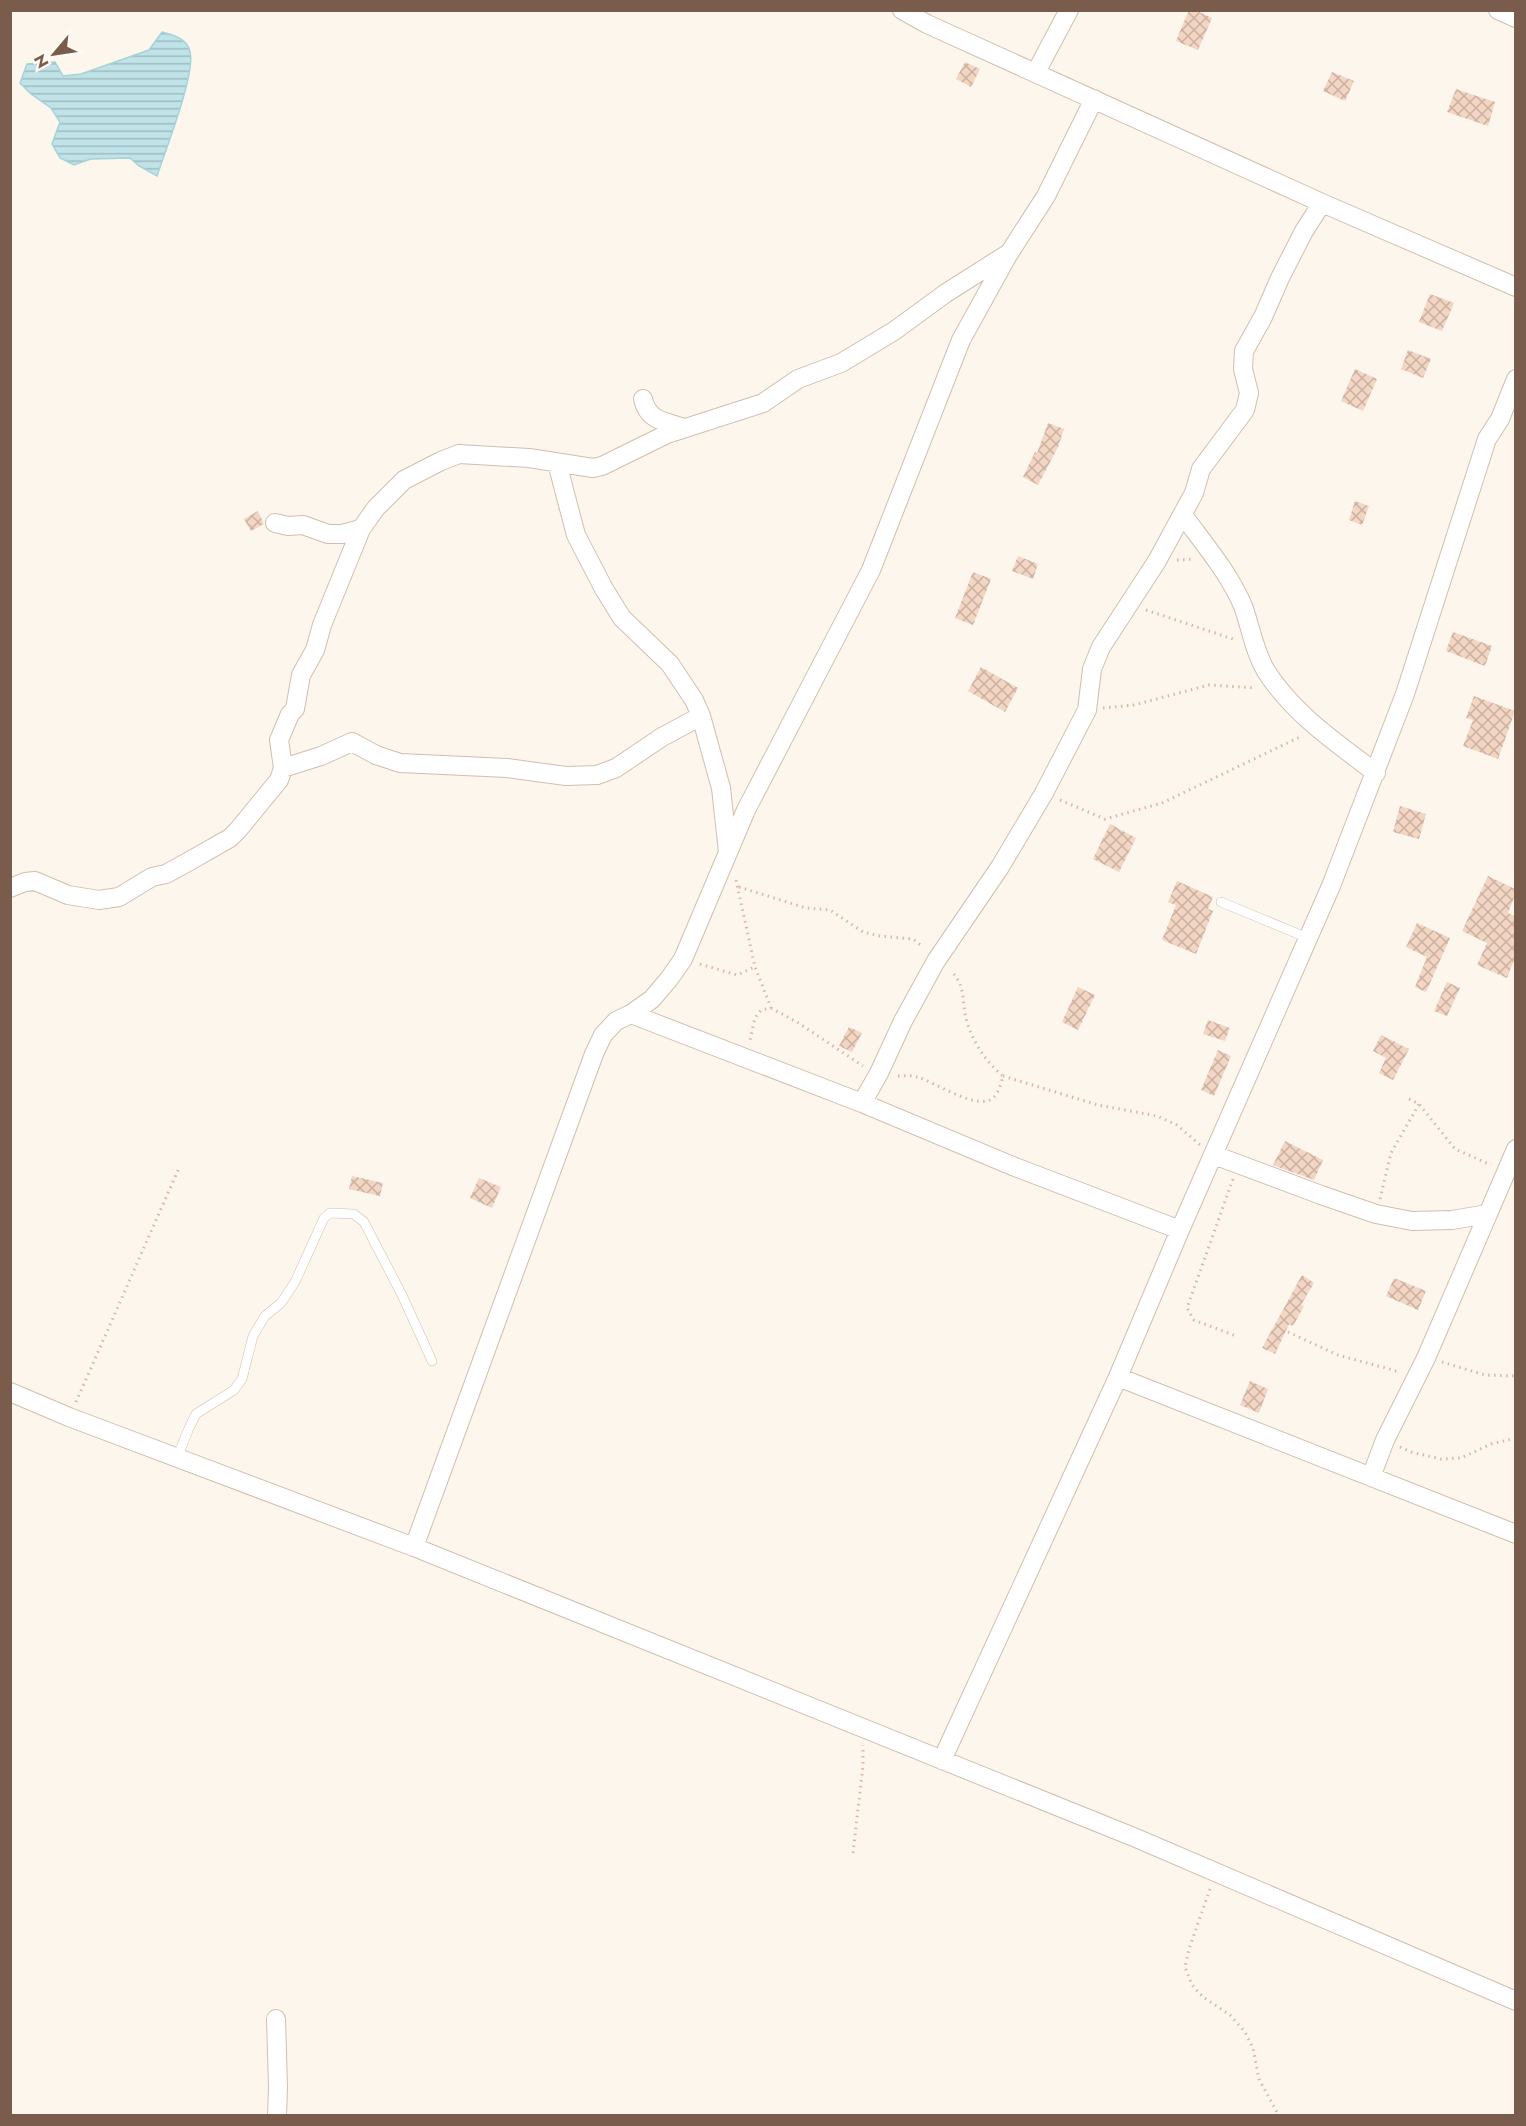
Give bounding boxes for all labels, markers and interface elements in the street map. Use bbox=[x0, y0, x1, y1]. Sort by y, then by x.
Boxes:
north arrow bbox=[24, 24, 84, 84]
text: N bbox=[28, 50, 54, 72]

